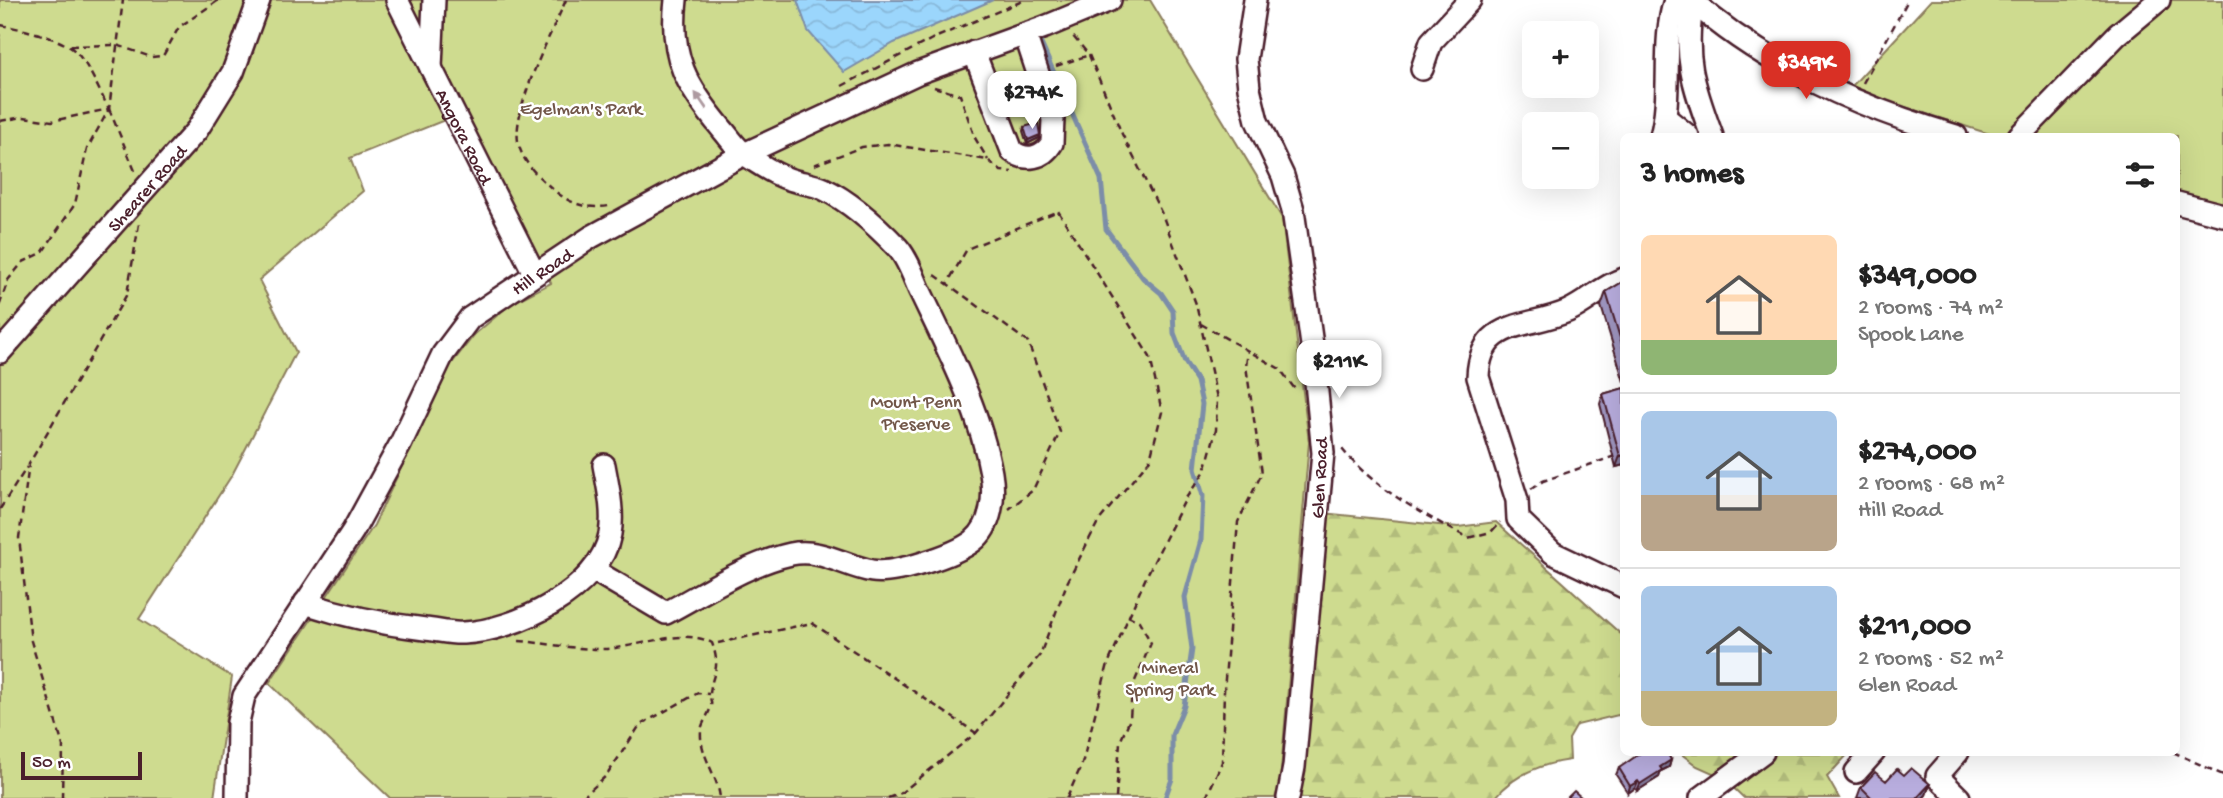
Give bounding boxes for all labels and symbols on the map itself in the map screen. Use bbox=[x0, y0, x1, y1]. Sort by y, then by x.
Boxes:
pin: $349K bbox=[1757, 42, 1855, 101]
pin: $274K bbox=[983, 72, 1081, 131]
street label: Angora Road bbox=[428, 86, 497, 191]
one-way arrow bbox=[694, 92, 708, 110]
park label: Egelman's Park bbox=[520, 99, 644, 122]
street label: Shearer Road bbox=[104, 140, 195, 238]
street label: Hill Road bbox=[508, 243, 580, 302]
pin: $211K bbox=[1290, 340, 1388, 400]
park label: Mount Penn Preserve bbox=[870, 392, 962, 437]
street label: Glen Road bbox=[1308, 435, 1335, 519]
park label: Mineral Spring Park bbox=[1125, 658, 1216, 703]
scale bar bbox=[21, 749, 142, 781]

